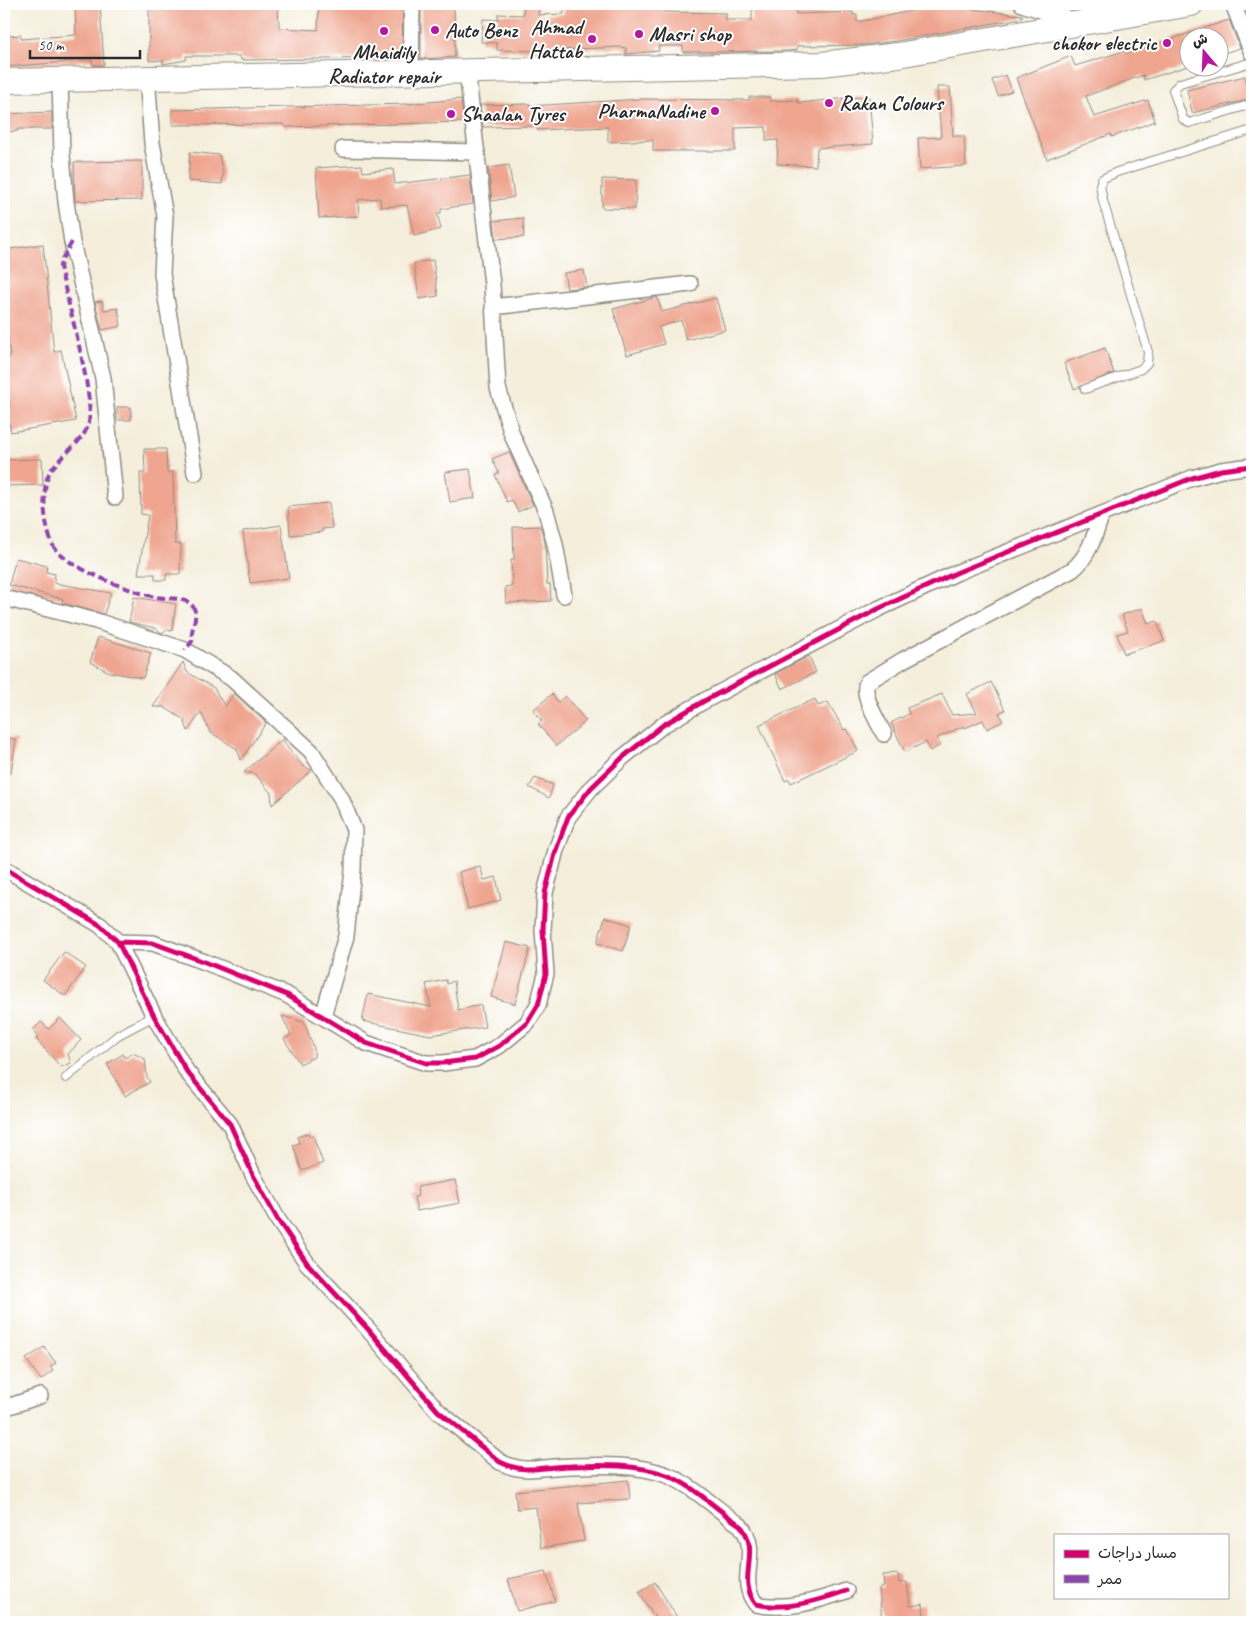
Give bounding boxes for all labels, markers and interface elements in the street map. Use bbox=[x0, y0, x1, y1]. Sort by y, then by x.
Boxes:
place label: Ahmad Hattab bbox=[529, 14, 586, 64]
place label: Auto Benz bbox=[445, 17, 519, 43]
place label: Masri shop bbox=[649, 21, 733, 47]
marker: Auto Benz bbox=[429, 24, 441, 36]
marker: Mhaidily Radiator repair bbox=[378, 25, 390, 37]
scale bar bbox=[30, 28, 140, 60]
marker: Masri shop bbox=[633, 28, 645, 40]
north arrow bbox=[1178, 28, 1228, 78]
place label: chokor electric bbox=[1051, 30, 1158, 56]
text: ش bbox=[1190, 30, 1210, 51]
marker: Ahmad Hattab bbox=[586, 33, 598, 45]
text: 50 m bbox=[38, 36, 65, 55]
marker: chokor electric bbox=[1161, 37, 1173, 49]
place label: Mhaidily Radiator repair bbox=[328, 39, 442, 89]
place label: Rakan Colours bbox=[839, 90, 945, 116]
marker: Rakan Colours bbox=[823, 97, 835, 109]
place label: PharmaNadine bbox=[597, 98, 707, 124]
place label: Shaalan Tyres bbox=[461, 101, 567, 127]
marker: PharmaNadine bbox=[709, 105, 721, 117]
marker: Shaalan Tyres bbox=[445, 108, 457, 120]
legend bbox=[1054, 1534, 1228, 1598]
text: مسار دراجات bbox=[1098, 1544, 1177, 1563]
text: ممر bbox=[1096, 1570, 1122, 1589]

